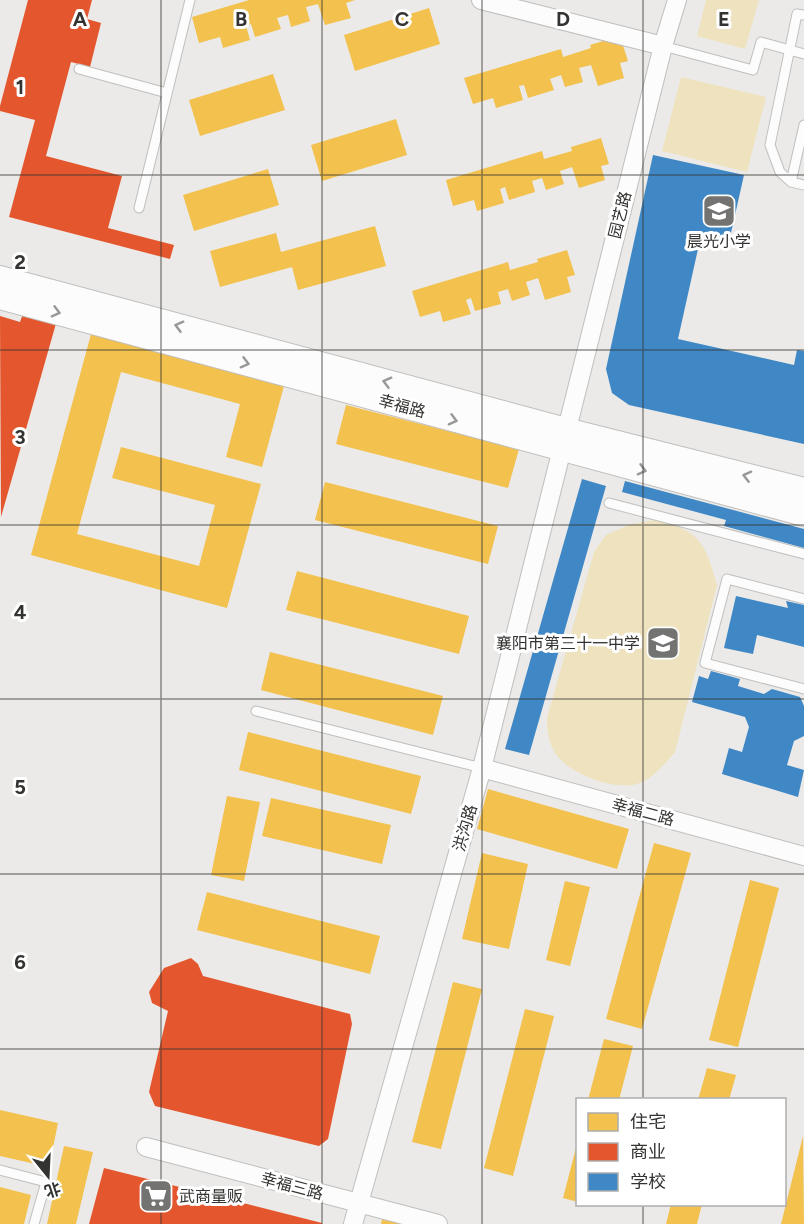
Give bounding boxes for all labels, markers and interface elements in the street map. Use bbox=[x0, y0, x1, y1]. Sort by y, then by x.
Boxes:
text: A bbox=[73, 7, 88, 31]
text: B bbox=[235, 7, 247, 31]
text: C bbox=[395, 7, 409, 31]
text: D bbox=[556, 7, 570, 31]
text: E bbox=[718, 7, 730, 31]
text: 1 bbox=[16, 75, 24, 99]
street label: 园艺路 bbox=[605, 189, 635, 241]
school or university icon: 晨光小学 bbox=[701, 193, 737, 229]
place label: 晨光小学 bbox=[687, 232, 751, 251]
text: 2 bbox=[14, 250, 26, 274]
one-way arrow bbox=[51, 305, 61, 318]
one-way arrow bbox=[174, 321, 185, 333]
one-way arrow bbox=[240, 356, 250, 369]
one-way arrow bbox=[383, 377, 393, 389]
street label: 幸福路 bbox=[376, 391, 428, 421]
one-way arrow bbox=[448, 412, 458, 425]
text: 3 bbox=[14, 425, 26, 449]
one-way arrow bbox=[636, 463, 646, 476]
one-way arrow bbox=[742, 471, 753, 483]
text: 4 bbox=[14, 600, 27, 624]
school or university icon: 襄阳市第三十一中学 bbox=[645, 625, 681, 661]
place label: 襄阳市第三十一中学 bbox=[496, 634, 640, 653]
text: 5 bbox=[14, 775, 26, 799]
street label: 幸福二路 bbox=[610, 795, 676, 829]
street label: 洪沟路 bbox=[449, 802, 481, 854]
text: 6 bbox=[14, 950, 26, 974]
legend bbox=[576, 1098, 786, 1206]
text: 住宅 bbox=[630, 1111, 666, 1133]
text: 商业 bbox=[630, 1141, 666, 1163]
north arrow bbox=[18, 1146, 78, 1206]
street label: 幸福三路 bbox=[259, 1169, 325, 1203]
text: 学校 bbox=[630, 1171, 666, 1193]
text: 北 bbox=[42, 1178, 63, 1201]
supermarket icon: 武商量贩 bbox=[138, 1178, 174, 1214]
place label: 武商量贩 bbox=[179, 1187, 243, 1206]

